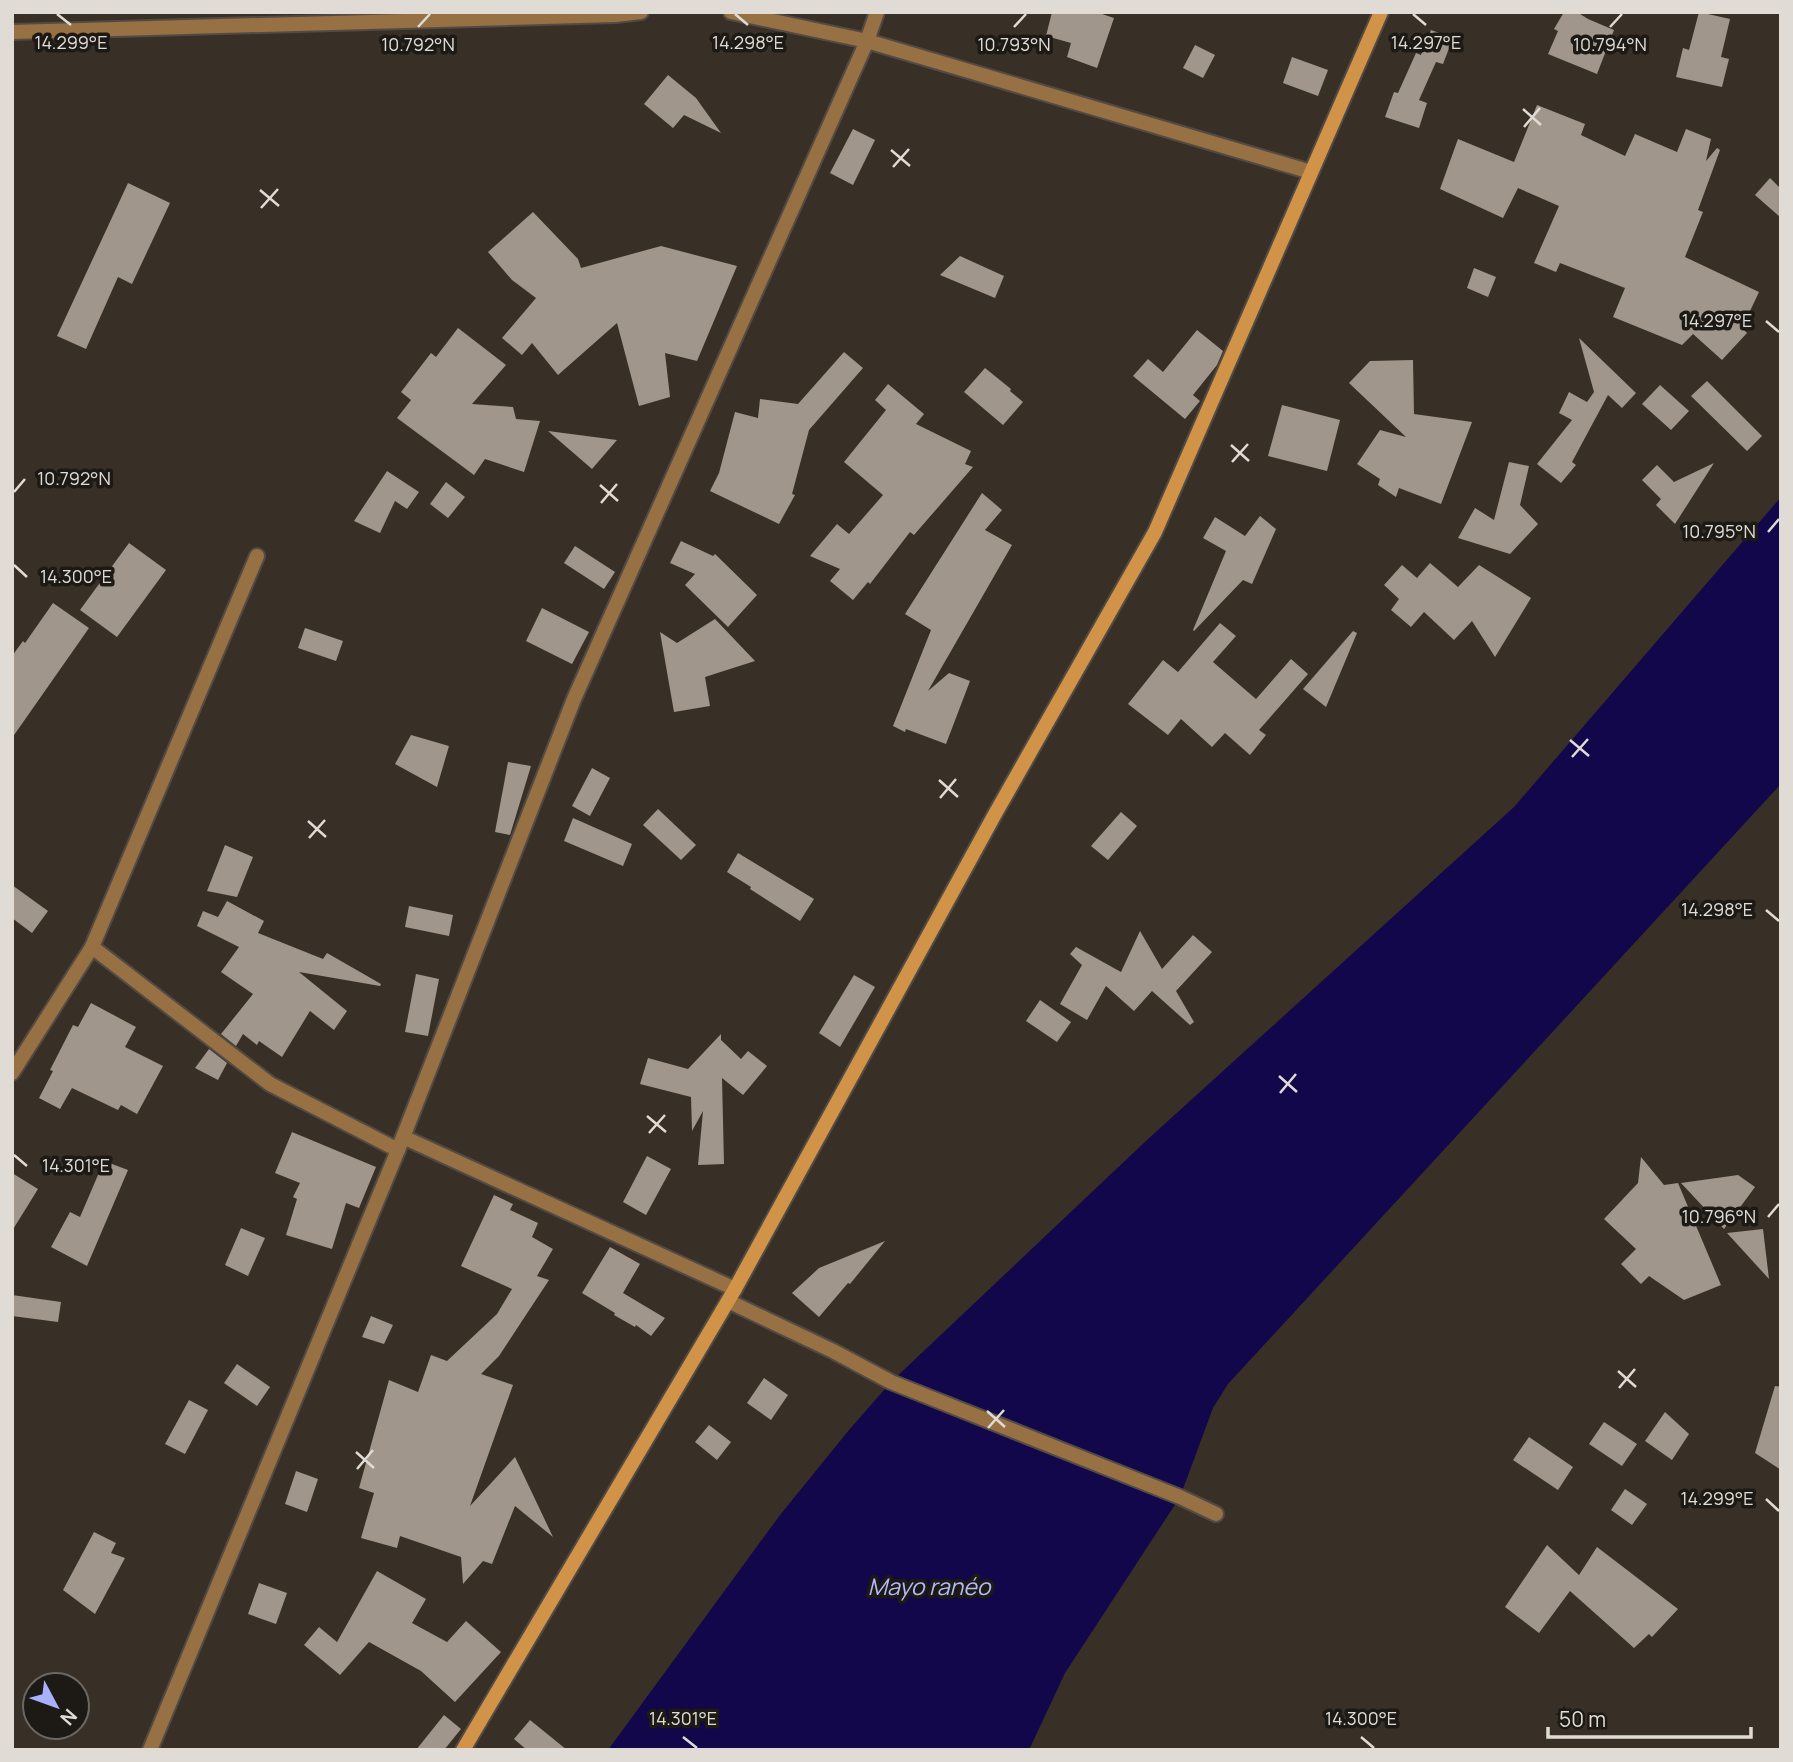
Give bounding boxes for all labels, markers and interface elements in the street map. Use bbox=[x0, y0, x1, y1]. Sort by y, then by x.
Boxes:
text: 14.299°E bbox=[35, 30, 107, 54]
text: 14.298°E bbox=[712, 30, 784, 54]
text: 14.297°E bbox=[1391, 30, 1461, 54]
text: 10.792°N bbox=[381, 32, 455, 56]
text: 10.793°N bbox=[977, 32, 1051, 56]
text: 10.794°N bbox=[1573, 32, 1647, 56]
text: 14.297°E bbox=[1682, 308, 1752, 332]
text: 10.792°N bbox=[37, 466, 111, 490]
text: 10.795°N bbox=[1682, 519, 1756, 543]
text: 14.300°E bbox=[40, 564, 112, 588]
text: 14.298°E bbox=[1681, 897, 1753, 921]
text: 14.301°E bbox=[42, 1153, 110, 1177]
text: 10.796°N bbox=[1682, 1204, 1756, 1228]
text: 14.299°E bbox=[1681, 1486, 1753, 1510]
water label: Mayo ranéo bbox=[868, 1570, 992, 1602]
north arrow bbox=[21, 1671, 91, 1741]
scale bar bbox=[1548, 1696, 1751, 1740]
text: N bbox=[55, 1703, 83, 1731]
text: 50 m bbox=[1559, 1705, 1606, 1733]
text: 14.301°E bbox=[649, 1706, 717, 1730]
text: 14.300°E bbox=[1325, 1706, 1397, 1730]

